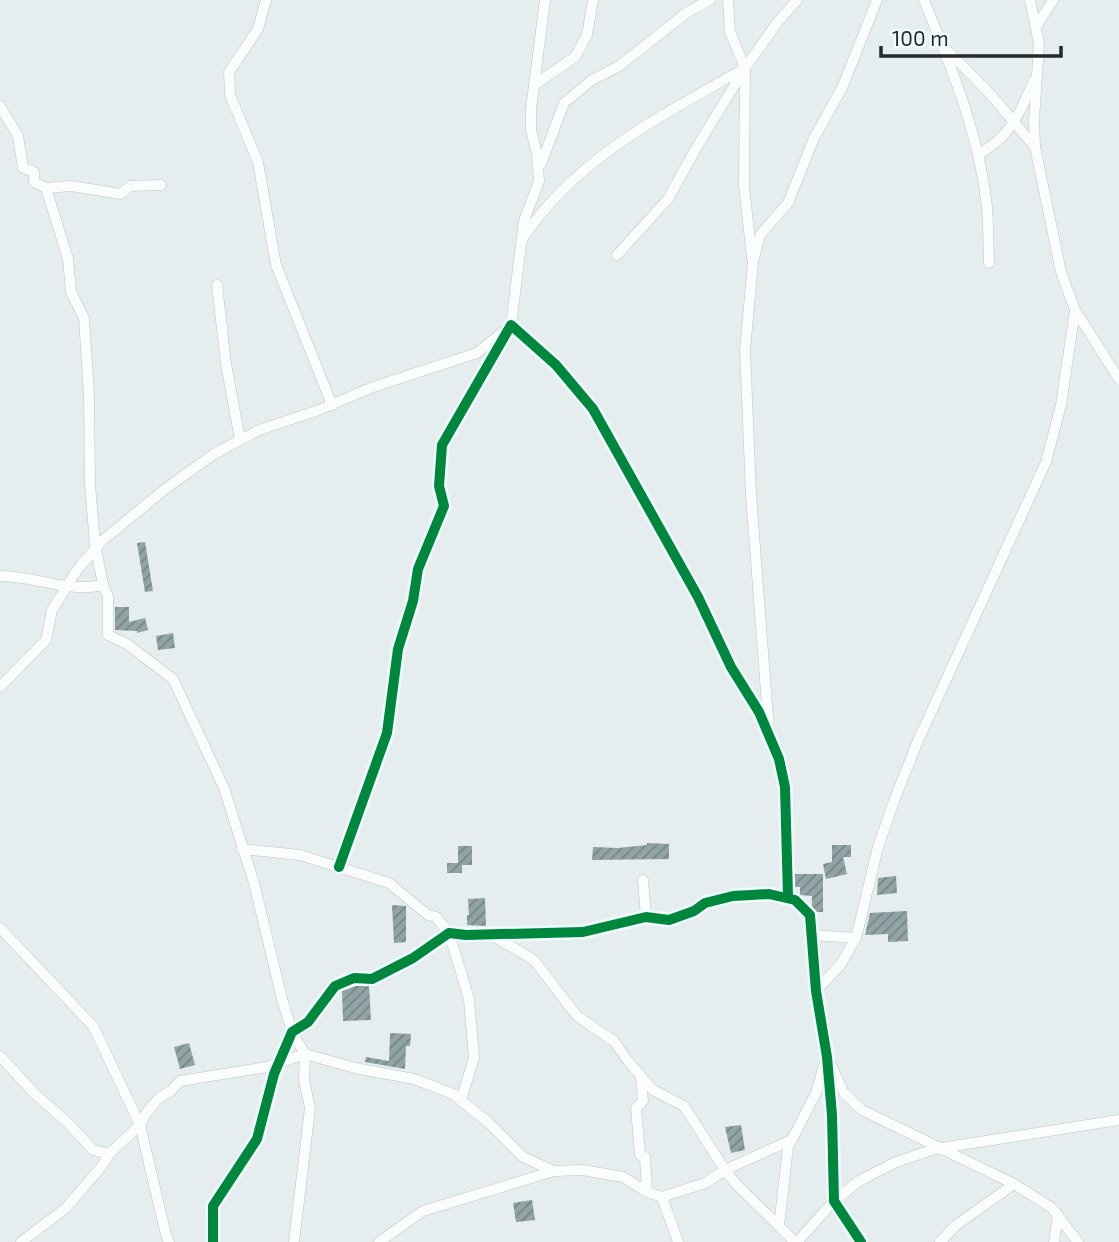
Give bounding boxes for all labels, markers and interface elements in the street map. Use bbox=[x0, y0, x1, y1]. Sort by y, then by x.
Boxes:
scale bar bbox=[881, 14, 1061, 58]
text: 100 m bbox=[892, 25, 949, 50]

